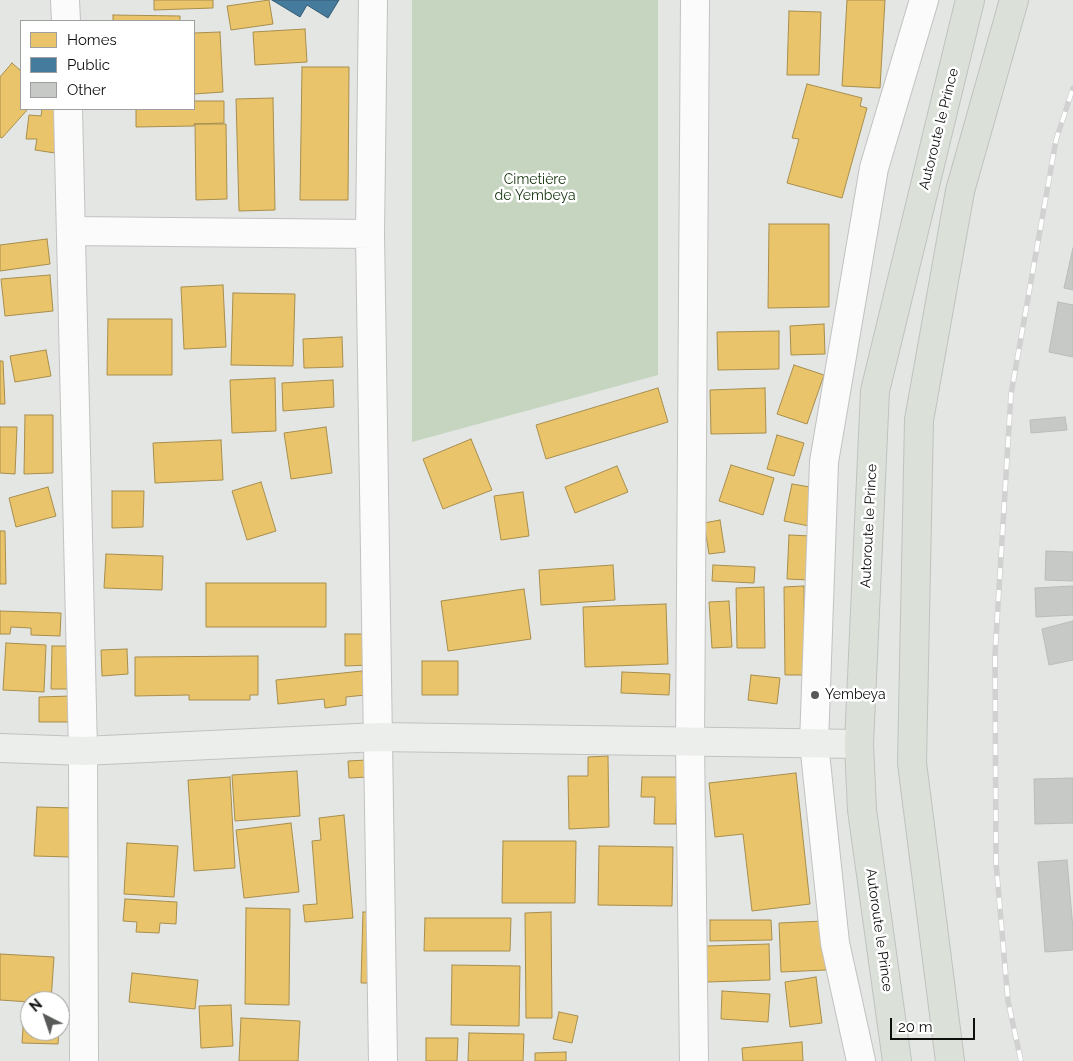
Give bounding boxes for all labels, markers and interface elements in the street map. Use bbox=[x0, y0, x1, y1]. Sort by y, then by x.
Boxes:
legend bbox=[20, 20, 195, 110]
text: Homes bbox=[67, 31, 117, 49]
text: Public bbox=[67, 56, 110, 74]
street label: Autoroute le Prince bbox=[916, 67, 962, 191]
text: Other bbox=[67, 81, 106, 99]
park label: Cimetière de Yembeya bbox=[494, 172, 576, 204]
street label: Autoroute le Prince bbox=[857, 463, 881, 589]
place label: Yembeya bbox=[825, 687, 886, 703]
marker: Yembeya bbox=[809, 689, 821, 701]
street label: Autoroute le Prince bbox=[862, 867, 896, 993]
north arrow bbox=[20, 991, 70, 1041]
text: N bbox=[27, 996, 45, 1015]
scale bar bbox=[893, 1008, 978, 1040]
text: 20 m bbox=[898, 1018, 933, 1036]

